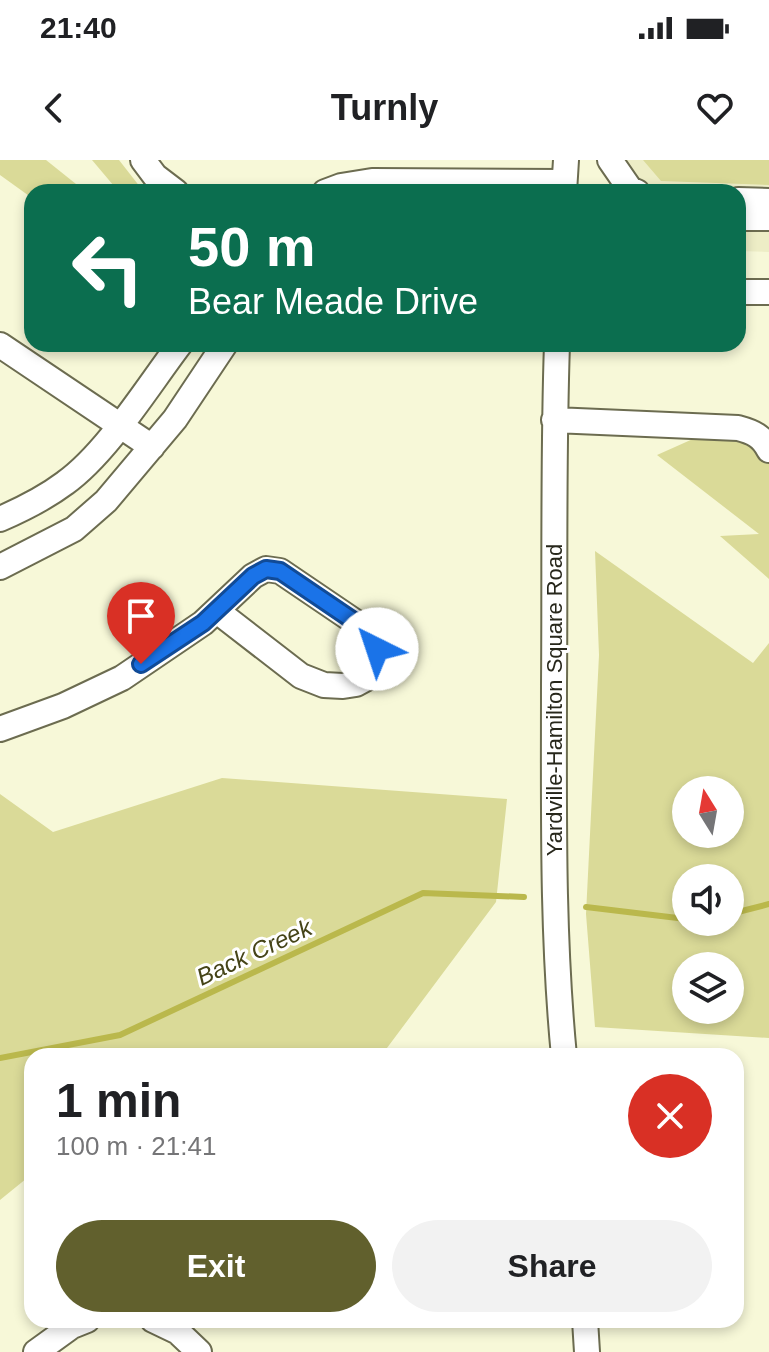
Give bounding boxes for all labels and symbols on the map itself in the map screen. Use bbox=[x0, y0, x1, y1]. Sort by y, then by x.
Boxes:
street label: Yardville-Hamilton Square Road bbox=[542, 544, 567, 856]
pin bbox=[107, 582, 175, 664]
position arrow bbox=[335, 607, 419, 691]
north arrow bbox=[672, 776, 744, 848]
water label: Back Creek bbox=[192, 913, 318, 990]

